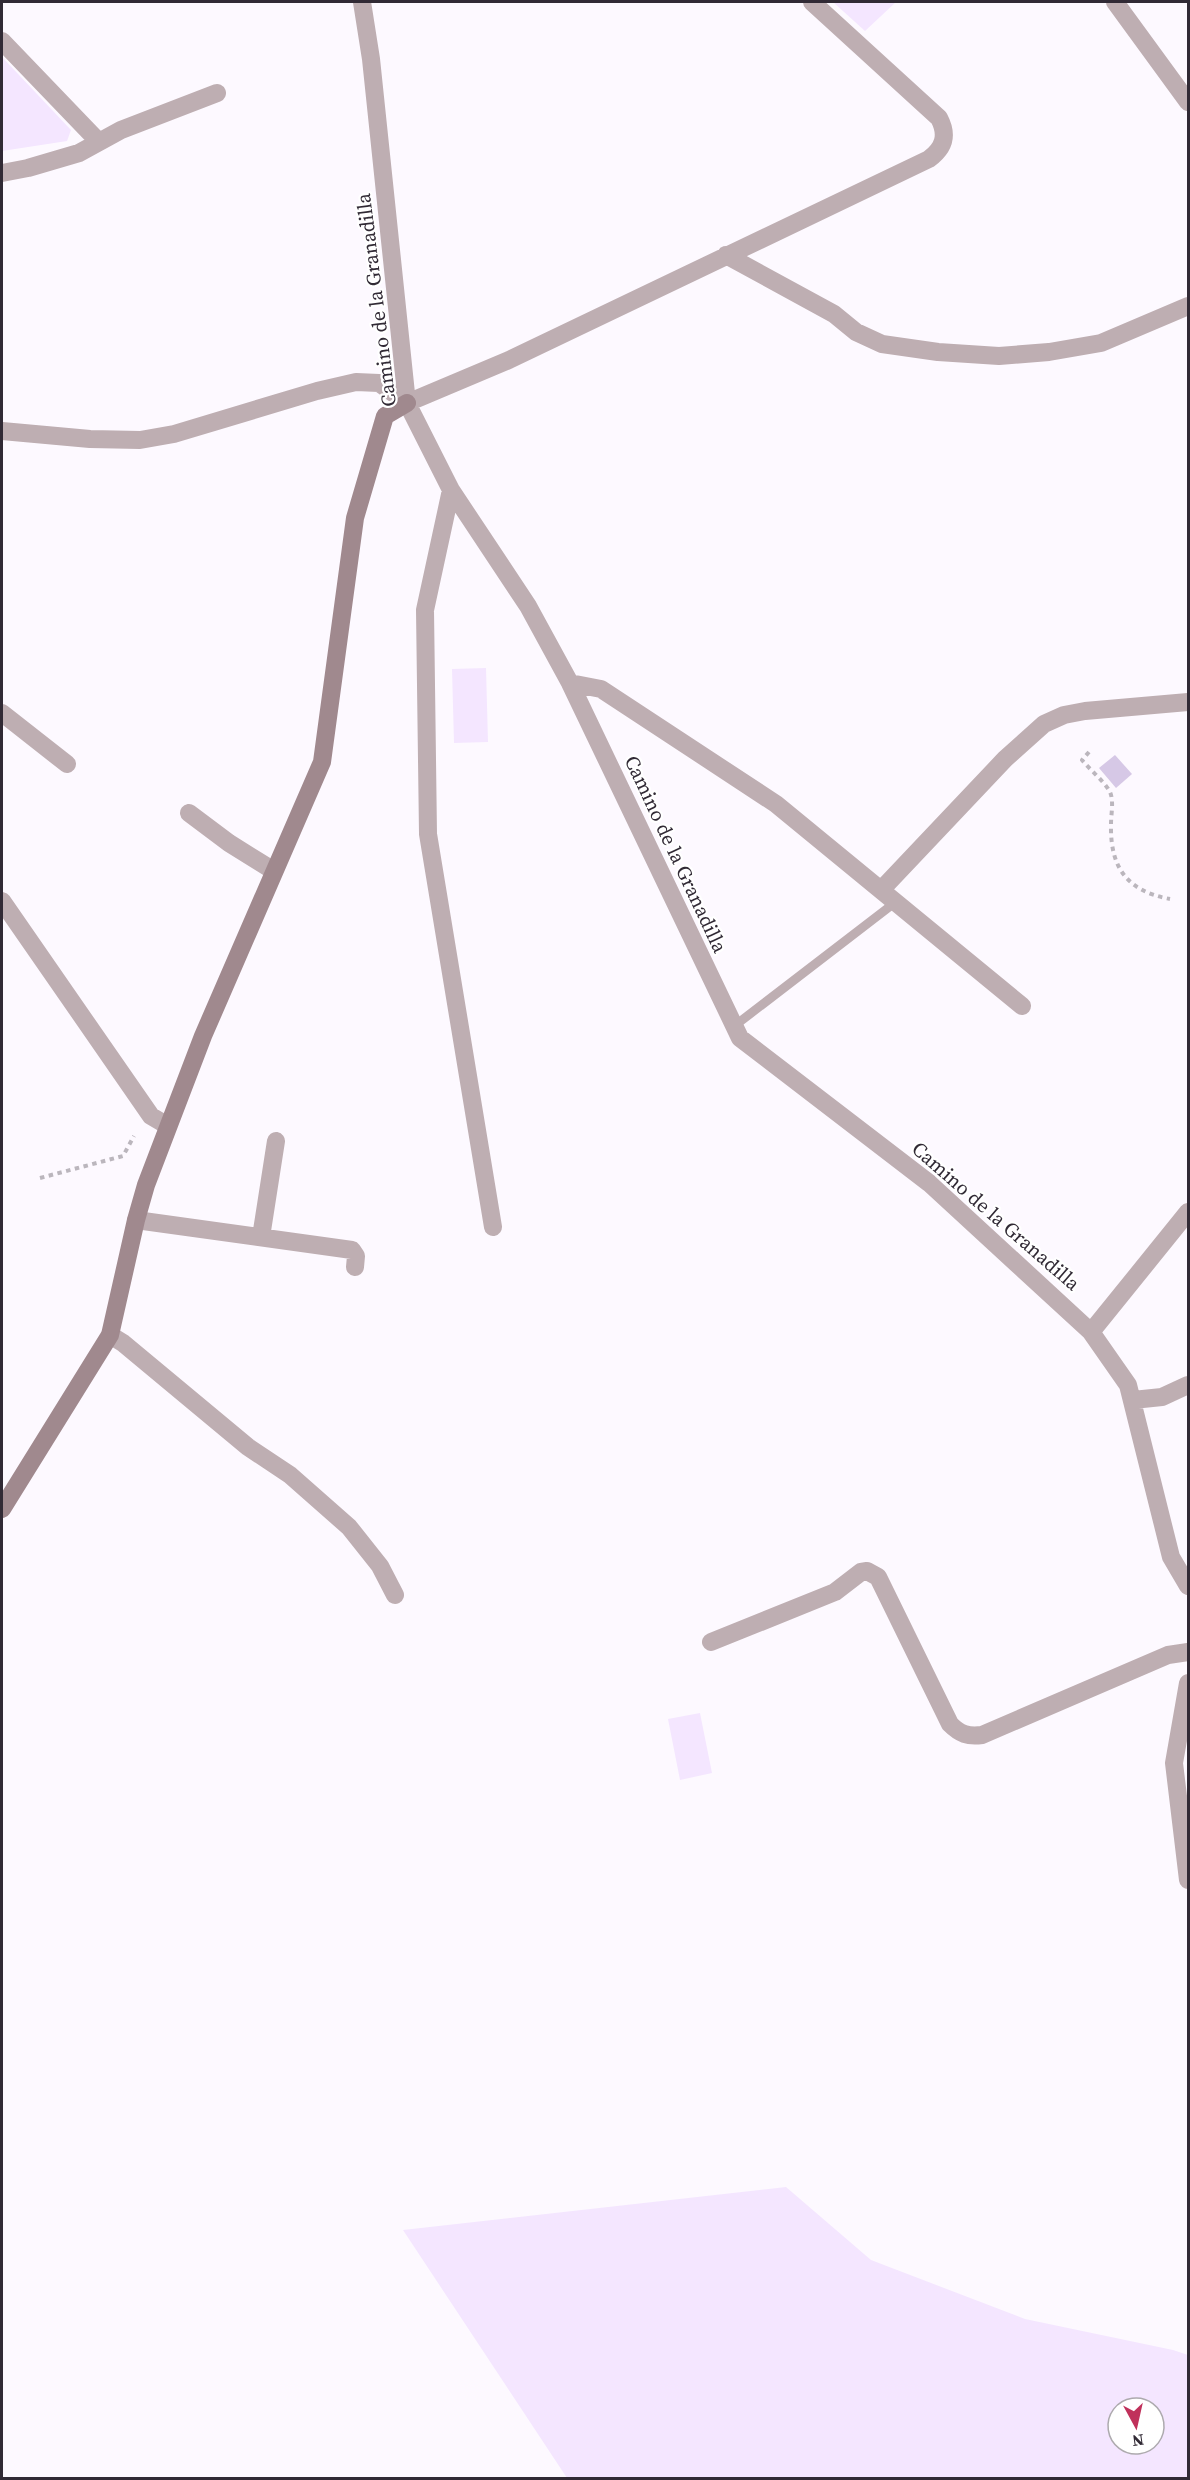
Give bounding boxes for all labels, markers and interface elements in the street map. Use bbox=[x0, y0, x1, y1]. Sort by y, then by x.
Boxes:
street label: Camino de la Granadilla bbox=[349, 191, 403, 408]
street label: Camino de la Granadilla bbox=[618, 751, 734, 958]
street label: Camino de la Granadilla bbox=[906, 1135, 1087, 1298]
north arrow bbox=[1106, 2396, 1166, 2456]
text: N bbox=[1130, 2429, 1145, 2453]

